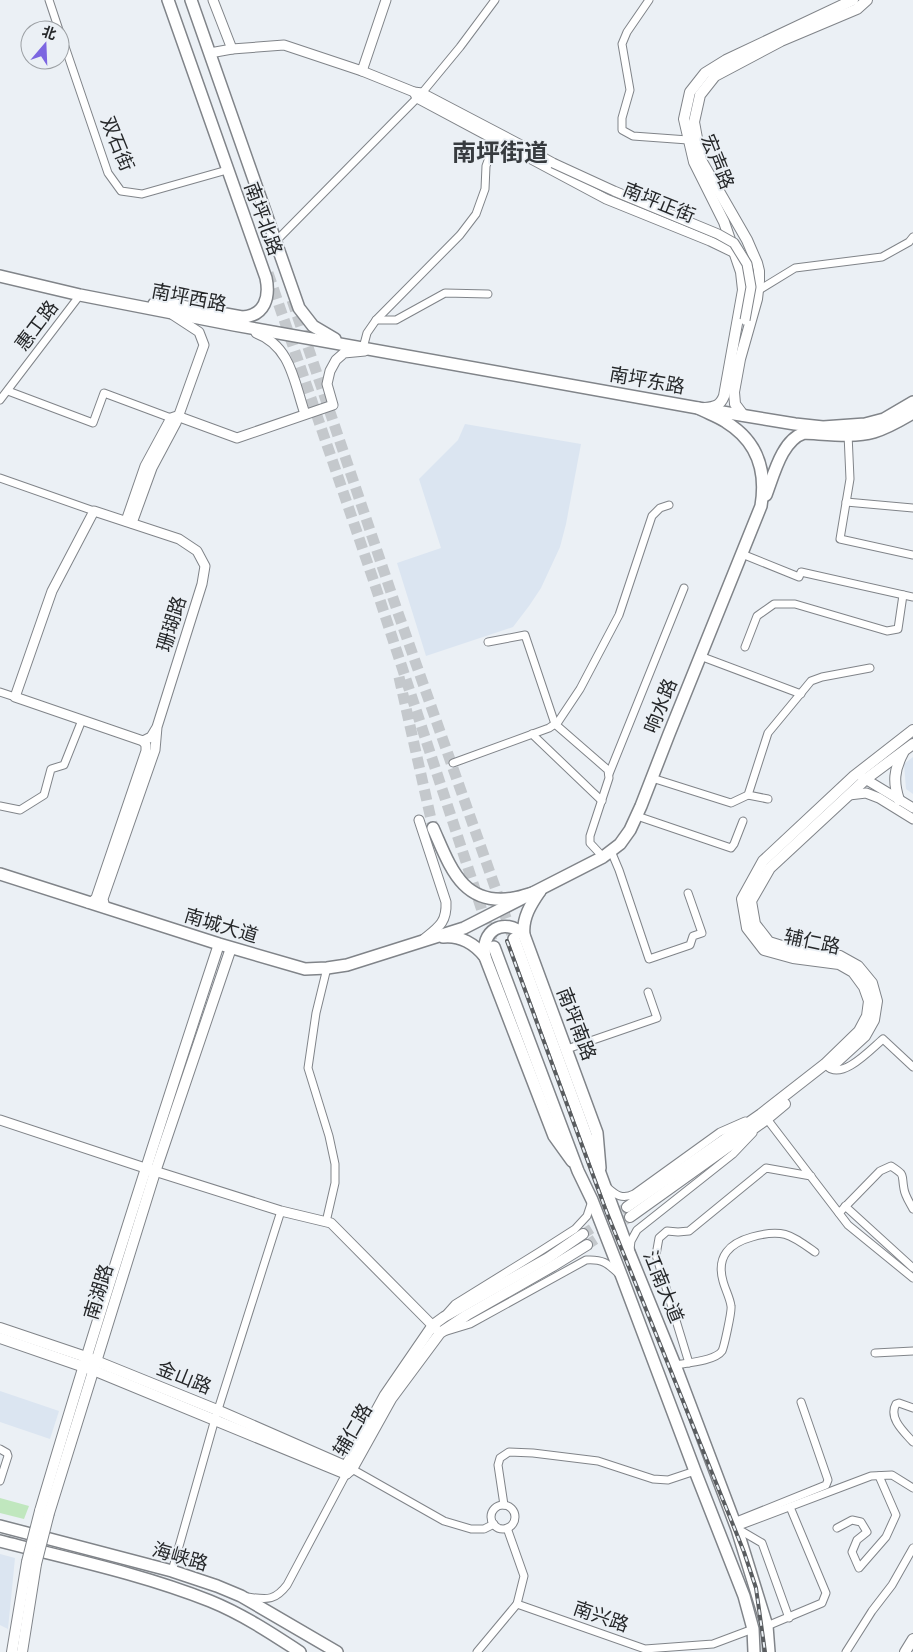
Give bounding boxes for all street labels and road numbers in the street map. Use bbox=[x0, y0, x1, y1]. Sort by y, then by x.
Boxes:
street label: 双石街 bbox=[96, 113, 138, 175]
street label: 宏声路 bbox=[696, 131, 738, 193]
street label: 南坪正街 bbox=[620, 179, 698, 227]
street label: 南坪北路 bbox=[240, 180, 286, 258]
street label: 南坪西路 bbox=[150, 280, 228, 316]
street label: 惠工路 bbox=[11, 297, 63, 355]
street label: 南坪东路 bbox=[608, 364, 686, 398]
street label: 珊瑚路 bbox=[153, 594, 191, 654]
street label: 响水路 bbox=[640, 675, 682, 737]
street label: 南城大道 bbox=[181, 904, 261, 948]
street label: 辅仁路 bbox=[782, 925, 842, 959]
street label: 南坪南路 bbox=[552, 985, 600, 1063]
street label: 江南大道 bbox=[639, 1248, 687, 1326]
street label: 南湖路 bbox=[80, 1262, 118, 1322]
street label: 金山路 bbox=[153, 1357, 215, 1399]
street label: 辅仁路 bbox=[329, 1400, 377, 1460]
street label: 海峡路 bbox=[150, 1539, 210, 1575]
street label: 南兴路 bbox=[570, 1597, 632, 1637]

